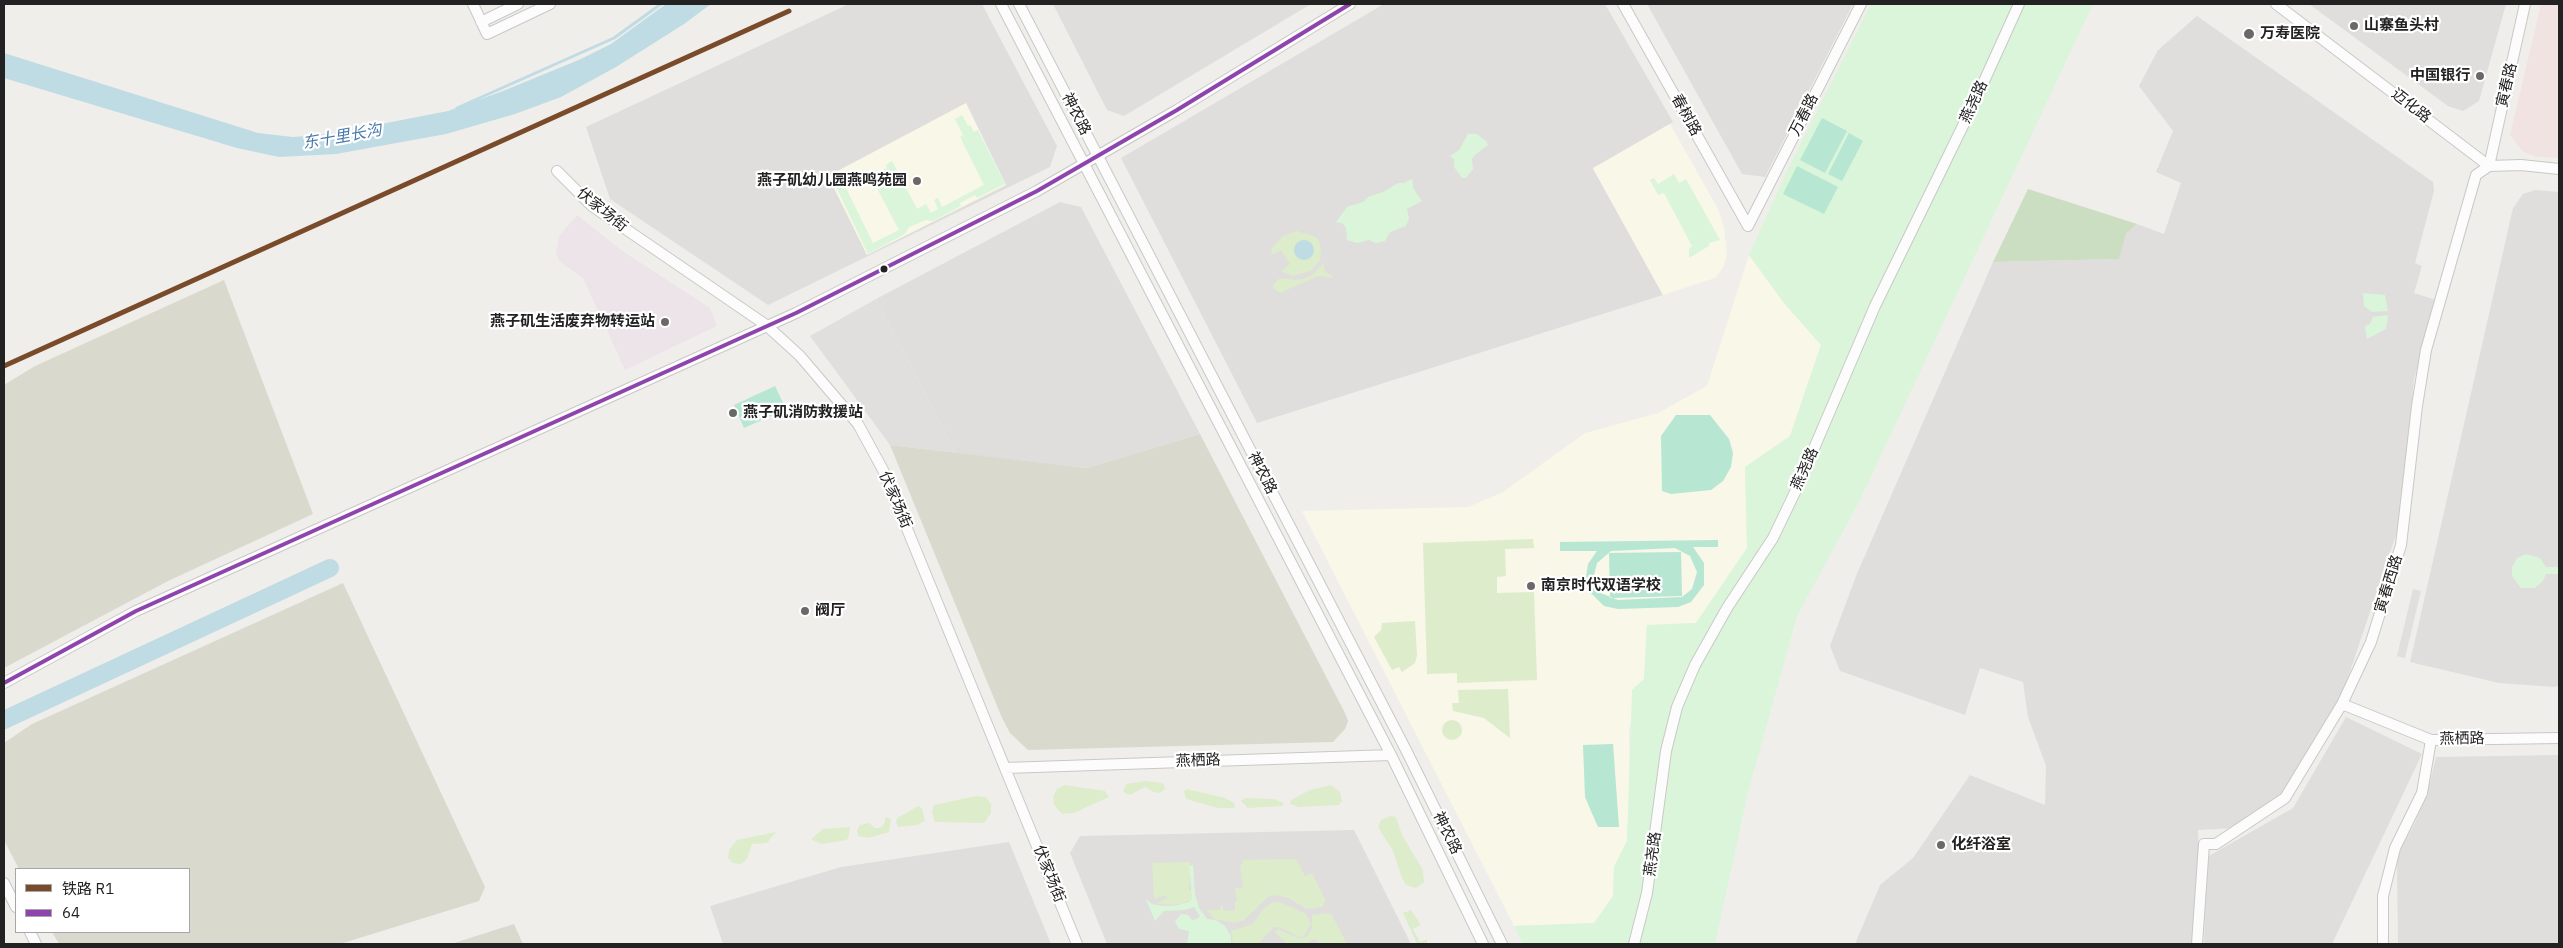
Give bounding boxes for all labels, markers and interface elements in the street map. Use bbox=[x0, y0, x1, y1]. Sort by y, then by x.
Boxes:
place label: 山寨鱼头村 bbox=[2364, 17, 2439, 35]
marker: 山寨鱼头村 bbox=[2348, 20, 2360, 32]
place label: 万寿医院 bbox=[2260, 25, 2320, 43]
marker: 万寿医院 bbox=[2242, 27, 2256, 41]
street label: 寅春路 bbox=[2493, 61, 2521, 109]
place label: 中国银行 bbox=[2410, 67, 2470, 85]
marker: 中国银行 bbox=[2474, 70, 2486, 82]
street label: 燕尧路 bbox=[1956, 78, 1992, 126]
street label: 迈化路 bbox=[2388, 85, 2434, 127]
street label: 神农路 bbox=[1058, 90, 1094, 138]
street label: 春树路 bbox=[1667, 91, 1705, 139]
street label: 万春路 bbox=[1786, 91, 1822, 139]
water label: 东十里长沟 bbox=[301, 121, 383, 153]
place label: 燕子矶幼儿园燕鸣苑园 bbox=[757, 172, 907, 190]
marker: 燕子矶幼儿园燕鸣苑园 bbox=[911, 175, 923, 187]
street label: 伏家场街 bbox=[573, 184, 631, 236]
unlabelled marker bbox=[879, 264, 889, 274]
place label: 燕子矶生活废弃物转运站 bbox=[490, 313, 655, 331]
marker: 燕子矶生活废弃物转运站 bbox=[659, 316, 671, 328]
place label: 燕子矶消防救援站 bbox=[743, 404, 863, 422]
marker: 燕子矶消防救援站 bbox=[727, 407, 739, 419]
street label: 燕尧路 bbox=[1788, 445, 1822, 493]
street label: 神农路 bbox=[1244, 449, 1280, 497]
street label: 伏家场街 bbox=[875, 469, 915, 531]
street label: 寅春西路 bbox=[2372, 553, 2406, 615]
place label: 南京时代双语学校 bbox=[1541, 577, 1661, 595]
marker: 南京时代双语学校 bbox=[1525, 580, 1537, 592]
place label: 阀厅 bbox=[815, 602, 845, 620]
marker: 阀厅 bbox=[799, 605, 811, 617]
street label: 燕栖路 bbox=[2439, 730, 2485, 748]
street label: 燕栖路 bbox=[1175, 751, 1221, 771]
street label: 神农路 bbox=[1429, 809, 1465, 857]
street label: 燕尧路 bbox=[1641, 830, 1665, 878]
place label: 化纤浴室 bbox=[1951, 836, 2011, 854]
marker: 化纤浴室 bbox=[1935, 839, 1947, 851]
street label: 伏家场街 bbox=[1029, 843, 1069, 905]
legend bbox=[15, 868, 190, 933]
text: 铁路 R1 bbox=[62, 879, 114, 898]
text: 64 bbox=[62, 903, 80, 922]

